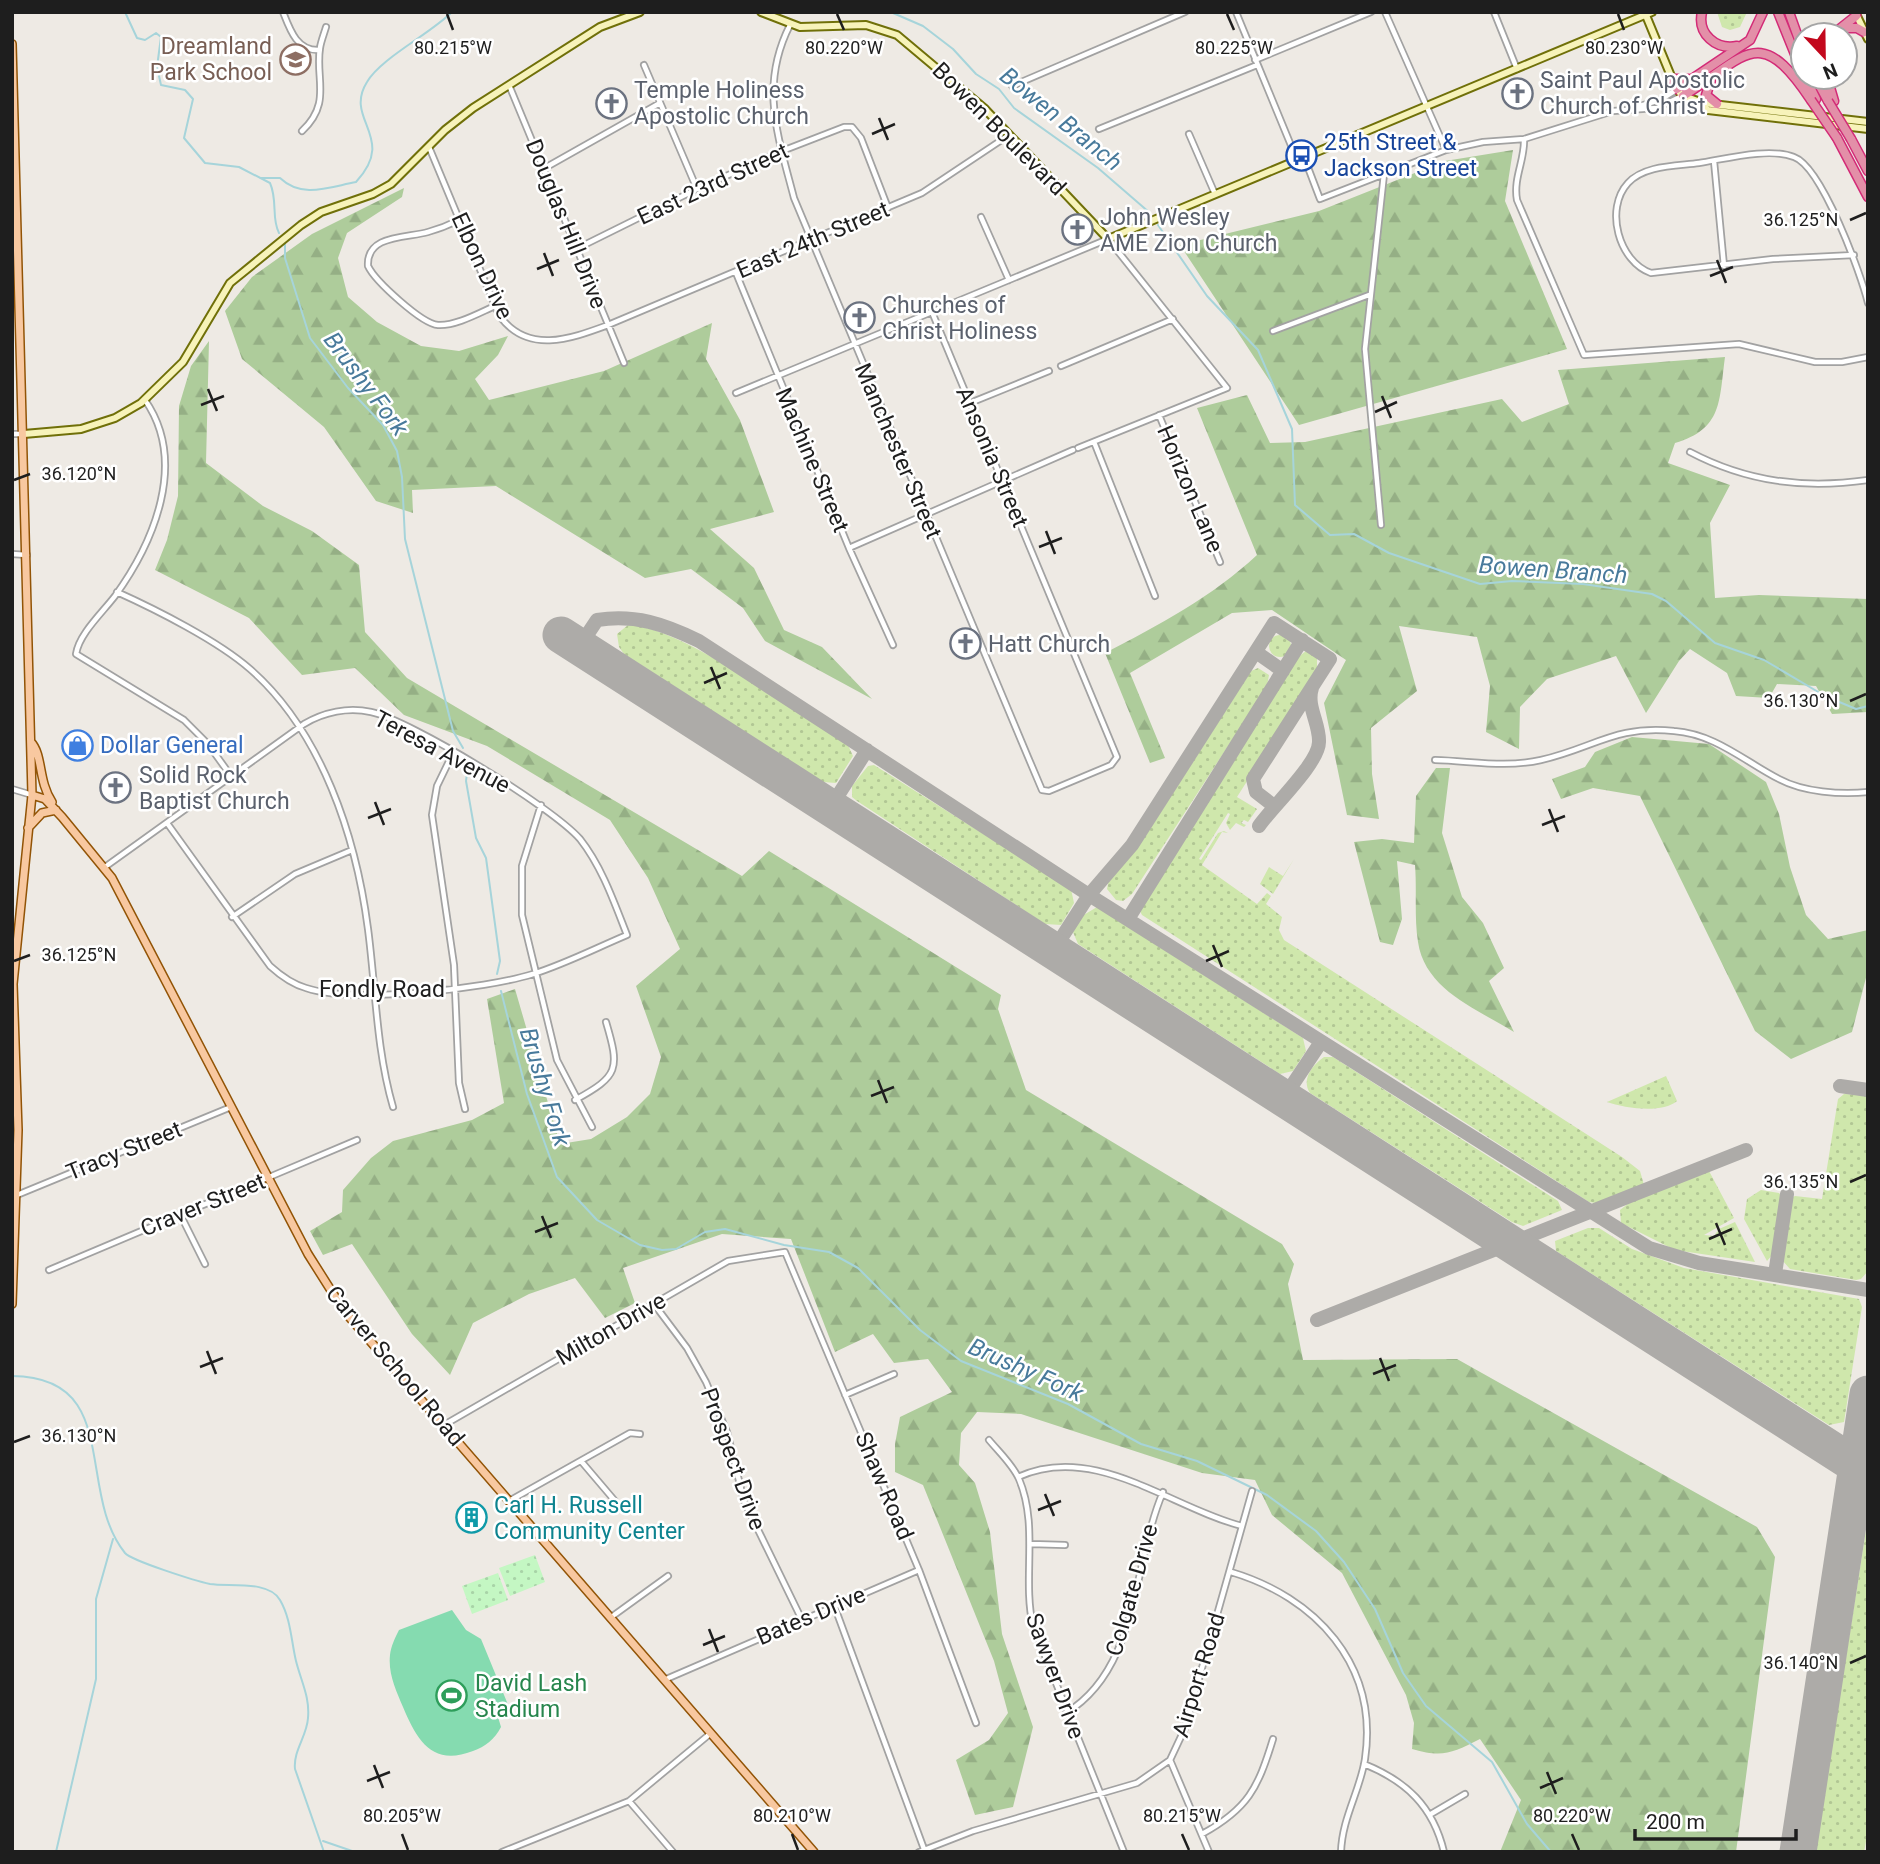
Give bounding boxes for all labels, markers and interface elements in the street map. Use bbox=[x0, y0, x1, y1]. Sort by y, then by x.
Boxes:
north arrow bbox=[1789, 21, 1859, 91]
place label: Dreamland Park School bbox=[150, 33, 272, 86]
text: 80.215°W bbox=[414, 37, 492, 58]
text: 80.220°W bbox=[805, 37, 883, 58]
text: 80.225°W bbox=[1195, 37, 1273, 58]
text: 80.230°W bbox=[1585, 37, 1663, 58]
school or university icon: Dreamland Park School bbox=[278, 42, 312, 76]
street label: Bowen Boulevard bbox=[927, 57, 1071, 201]
text: N bbox=[1820, 58, 1841, 84]
water label: Bowen Branch bbox=[994, 61, 1128, 177]
place label: Saint Paul Apostolic Church of Christ bbox=[1540, 67, 1745, 120]
church icon: Saint Paul Apostolic Church of Christ bbox=[1500, 76, 1534, 110]
place label: Temple Holiness Apostolic Church bbox=[634, 77, 809, 130]
church icon: Temple Holiness Apostolic Church bbox=[594, 86, 628, 120]
place label: 25th Street & Jackson Street bbox=[1324, 129, 1477, 182]
street label: Douglas Hill Drive bbox=[520, 135, 612, 313]
street label: East 23rd Street bbox=[633, 137, 793, 231]
bus stop icon: 25th Street & Jackson Street bbox=[1284, 138, 1318, 172]
street label: East 24th Street bbox=[733, 196, 893, 284]
place label: John Wesley AME Zion Church bbox=[1100, 204, 1277, 257]
street label: Elbon Drive bbox=[446, 208, 518, 324]
text: 36.125°N bbox=[1764, 209, 1838, 230]
church icon: John Wesley AME Zion Church bbox=[1060, 213, 1094, 247]
place label: Churches of Christ Holiness bbox=[882, 292, 1037, 345]
church icon: Churches of Christ Holiness bbox=[842, 301, 876, 335]
water label: Brushy Fork bbox=[318, 327, 415, 442]
street label: Manchester Street bbox=[849, 359, 947, 543]
street label: Ansonia Street bbox=[950, 383, 1034, 531]
street label: Machine Street bbox=[769, 384, 855, 536]
street label: Horizon Lane bbox=[1151, 421, 1229, 557]
text: 36.120°N bbox=[42, 463, 116, 484]
water label: Bowen Branch bbox=[1478, 551, 1628, 589]
church icon: Hatt Church bbox=[948, 627, 982, 661]
place label: Hatt Church bbox=[988, 631, 1110, 658]
text: 36.130°N bbox=[1764, 690, 1838, 711]
street label: Teresa Avenue bbox=[369, 705, 515, 799]
shop icon: Dollar General bbox=[60, 728, 94, 762]
place label: Dollar General bbox=[100, 732, 244, 759]
place label: Solid Rock Baptist Church bbox=[139, 762, 290, 815]
church icon: Solid Rock Baptist Church bbox=[99, 771, 133, 805]
text: 36.125°N bbox=[42, 944, 116, 965]
street label: Fondly Road bbox=[319, 976, 445, 1003]
water label: Brushy Fork bbox=[514, 1024, 577, 1151]
street label: Tracy Street bbox=[62, 1116, 186, 1186]
street label: Craver Street bbox=[137, 1168, 269, 1242]
text: 36.135°N bbox=[1764, 1171, 1838, 1192]
street label: Carver School Road bbox=[320, 1280, 470, 1452]
street label: Milton Drive bbox=[552, 1287, 670, 1371]
water label: Brushy Fork bbox=[964, 1332, 1089, 1408]
street label: Prospect Drive bbox=[695, 1384, 771, 1534]
text: 36.130°N bbox=[42, 1425, 116, 1446]
street label: Shaw Road bbox=[849, 1428, 919, 1544]
place label: Carl H. Russell Community Center bbox=[494, 1492, 685, 1545]
building icon: Carl H. Russell Community Center bbox=[454, 1501, 488, 1535]
street label: Colgate Drive bbox=[1100, 1521, 1164, 1659]
street label: Bates Drive bbox=[752, 1581, 870, 1651]
street label: Airport Road bbox=[1167, 1609, 1231, 1741]
street label: Sawyer Drive bbox=[1020, 1610, 1090, 1742]
text: 36.140°N bbox=[1764, 1652, 1838, 1673]
place label: David Lash Stadium bbox=[475, 1670, 587, 1723]
sports icon: David Lash Stadium bbox=[435, 1679, 469, 1713]
scale bar bbox=[1635, 1798, 1796, 1842]
text: 80.205°W bbox=[363, 1805, 441, 1826]
text: 80.210°W bbox=[753, 1805, 831, 1826]
text: 80.215°W bbox=[1143, 1805, 1221, 1826]
text: 80.220°W bbox=[1533, 1805, 1611, 1826]
text: 200 m bbox=[1646, 1810, 1705, 1834]

